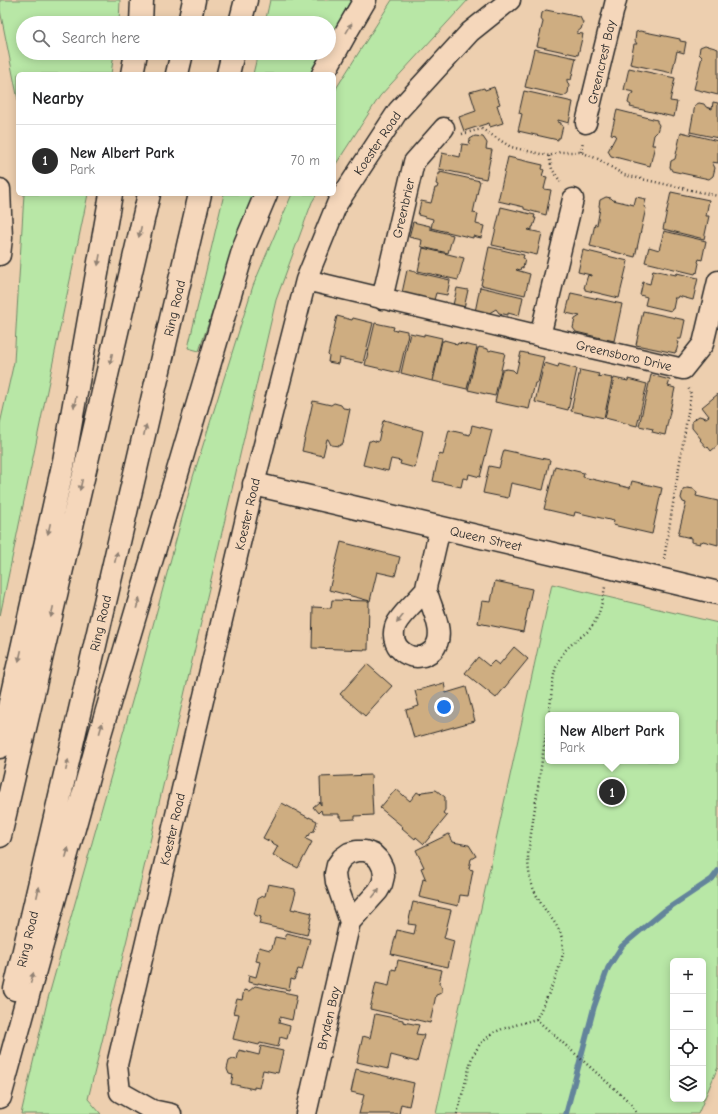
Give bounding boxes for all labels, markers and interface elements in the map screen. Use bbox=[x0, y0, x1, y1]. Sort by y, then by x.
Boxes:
search box bbox=[16, 16, 336, 60]
street label: Greencrest Bay bbox=[584, 18, 619, 106]
one-way arrow bbox=[345, 22, 352, 34]
icon: search bbox=[30, 27, 52, 49]
text: Search here bbox=[62, 29, 140, 47]
text: Nearby bbox=[32, 89, 83, 108]
street label: Koester Road bbox=[351, 109, 404, 178]
text: New Albert Park bbox=[70, 144, 174, 162]
text: 1 bbox=[42, 153, 48, 168]
text: 70 m bbox=[291, 153, 320, 168]
text: Park bbox=[70, 162, 95, 177]
street label: Greenbrier bbox=[389, 176, 418, 240]
one-way arrow bbox=[137, 226, 143, 238]
one-way arrow bbox=[96, 254, 102, 266]
street label: Ring Road bbox=[161, 279, 188, 338]
street label: Greensboro Drive bbox=[575, 337, 674, 374]
one-way arrow bbox=[107, 352, 113, 365]
one-way arrow bbox=[71, 396, 77, 408]
one-way arrow bbox=[143, 424, 149, 436]
street label: Koester Road bbox=[232, 477, 263, 552]
one-way arrow bbox=[78, 479, 84, 491]
one-way arrow bbox=[45, 523, 51, 535]
street label: Queen Street bbox=[449, 523, 524, 554]
one-way arrow bbox=[113, 551, 119, 563]
street label: Ring Road bbox=[87, 594, 114, 653]
one-way arrow bbox=[135, 597, 141, 609]
one-way arrow bbox=[49, 606, 55, 618]
one-way arrow bbox=[396, 613, 404, 624]
one-way arrow bbox=[17, 650, 23, 662]
your location bbox=[434, 697, 454, 717]
popup bbox=[545, 712, 679, 764]
one-way arrow bbox=[98, 721, 104, 733]
text: New Albert Park bbox=[560, 722, 664, 740]
text: Park bbox=[560, 740, 585, 755]
one-way arrow bbox=[64, 759, 70, 771]
pin: 1 bbox=[599, 777, 625, 807]
street label: Koester Road bbox=[157, 792, 188, 867]
one-way arrow bbox=[64, 847, 70, 859]
one-way arrow bbox=[35, 885, 41, 898]
one-way arrow bbox=[371, 888, 380, 899]
street label: Ring Road bbox=[14, 910, 41, 969]
map controls bbox=[670, 958, 706, 1102]
button: + bbox=[670, 958, 706, 994]
one-way arrow bbox=[30, 972, 36, 984]
street label: Bryden Bay bbox=[314, 985, 343, 1051]
button: − bbox=[670, 994, 706, 1030]
button: locate bbox=[670, 1030, 706, 1066]
button: layers bbox=[670, 1066, 706, 1102]

